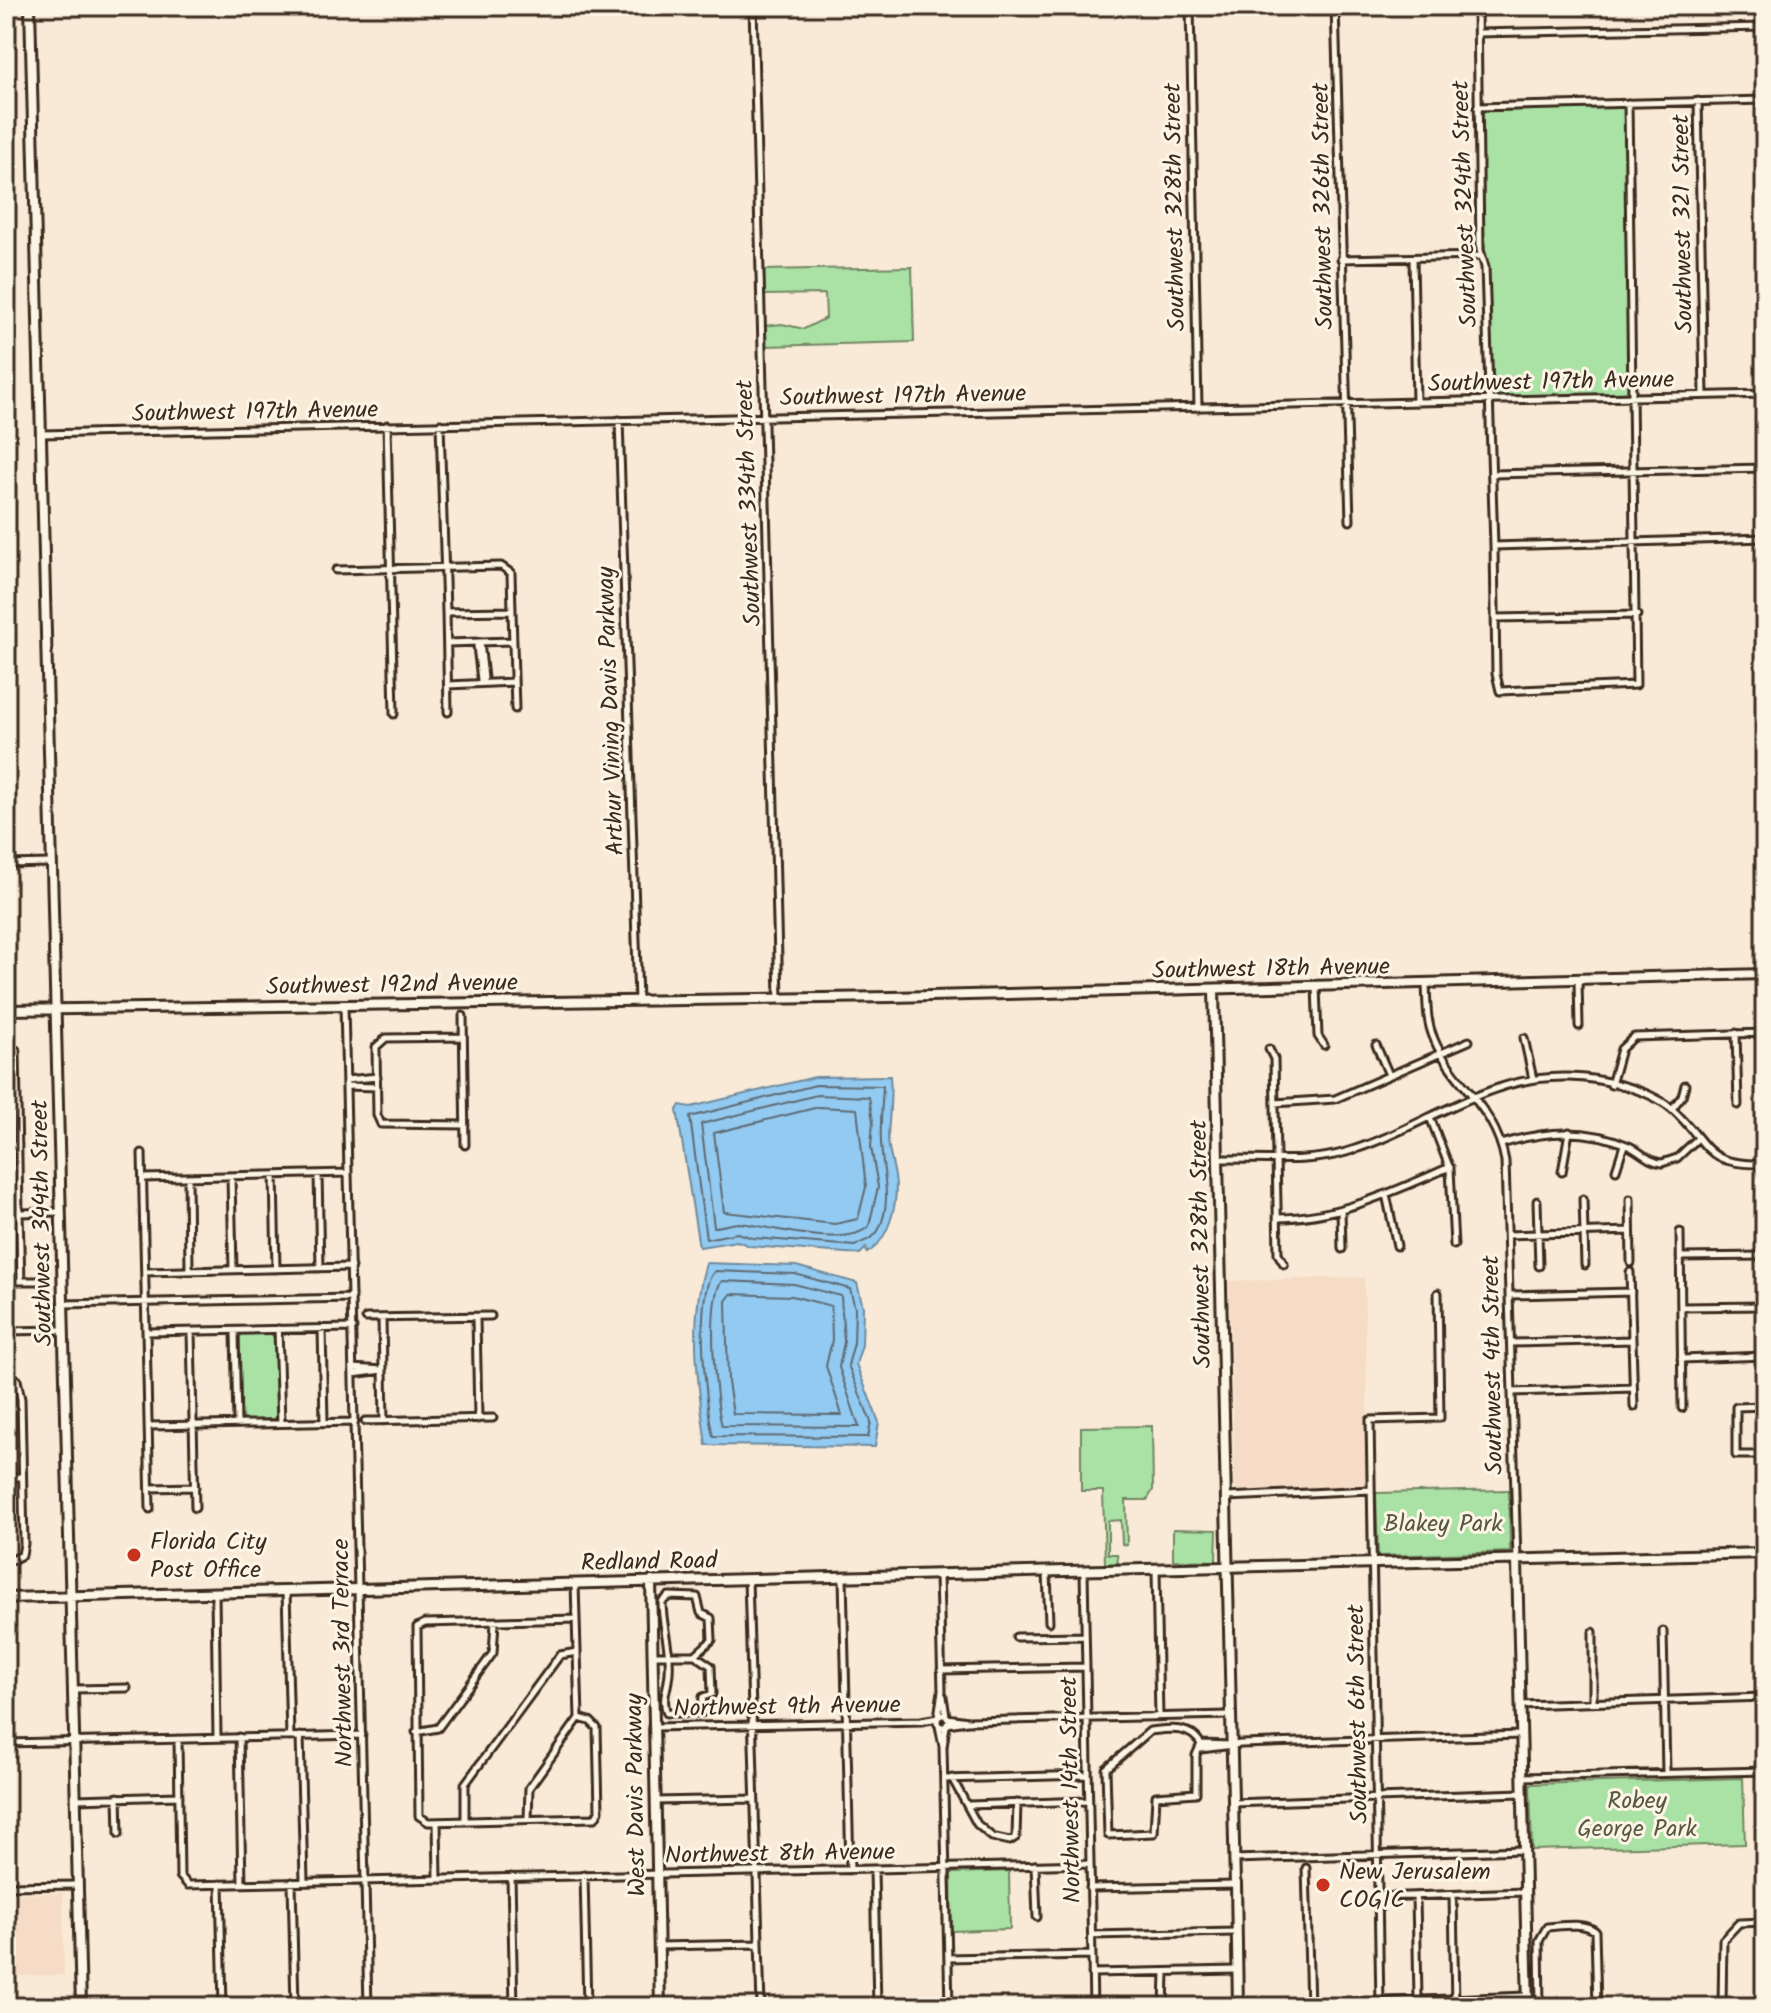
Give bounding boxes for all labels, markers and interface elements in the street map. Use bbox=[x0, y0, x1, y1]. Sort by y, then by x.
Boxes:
street label: Southwest 324th Street bbox=[1442, 79, 1489, 328]
street label: Southwest 326th Street bbox=[1302, 81, 1345, 330]
street label: Southwest 328th Street bbox=[1154, 82, 1197, 331]
street label: Southwest 321 Street bbox=[1662, 113, 1705, 334]
street label: Southwest 197th Avenue bbox=[1428, 361, 1675, 404]
street label: Southwest 197th Avenue bbox=[780, 375, 1027, 418]
street label: Southwest 334th Street bbox=[726, 378, 773, 627]
street label: Southwest 197th Avenue bbox=[132, 391, 379, 434]
street label: Arthur Vining Davis Parkway bbox=[587, 565, 636, 856]
street label: Southwest 18th Avenue bbox=[1152, 948, 1390, 991]
street label: Southwest 192nd Avenue bbox=[266, 964, 518, 1007]
street label: Southwest 344th Street bbox=[21, 1099, 64, 1346]
street label: Southwest 328th Street bbox=[1180, 1119, 1223, 1368]
street label: Southwest 4th Street bbox=[1472, 1254, 1515, 1475]
park label: Blakey Park bbox=[1384, 1505, 1503, 1544]
place label: Florida City Post Office bbox=[150, 1523, 267, 1590]
street label: Northwest 3rd Terrace bbox=[322, 1538, 365, 1768]
street label: Redland Road bbox=[580, 1542, 719, 1583]
marker: Florida City Post Office bbox=[125, 1546, 143, 1564]
street label: Southwest 6th Street bbox=[1337, 1603, 1380, 1824]
street label: Northwest 14th Street bbox=[1050, 1676, 1093, 1904]
street label: Northwest 9th Avenue bbox=[673, 1686, 901, 1729]
street label: West Davis Parkway bbox=[615, 1692, 658, 1897]
park label: Robey George Park bbox=[1577, 1782, 1698, 1849]
street label: Northwest 8th Avenue bbox=[665, 1833, 896, 1876]
place label: New Jerusalem COGIC bbox=[1339, 1853, 1491, 1920]
marker: New Jerusalem COGIC bbox=[1314, 1876, 1332, 1894]

